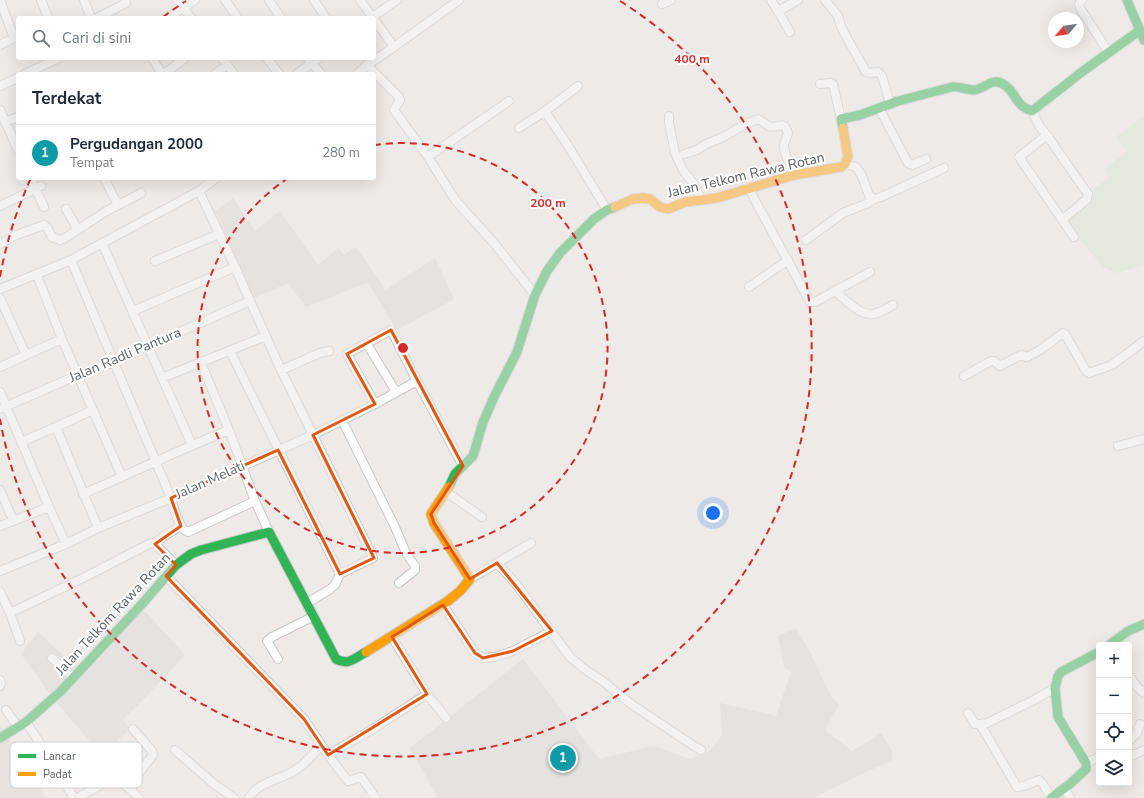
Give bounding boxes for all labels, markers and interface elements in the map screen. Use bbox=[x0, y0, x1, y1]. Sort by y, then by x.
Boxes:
north arrow bbox=[1048, 12, 1084, 48]
search box bbox=[16, 16, 376, 60]
icon: search bbox=[30, 27, 52, 49]
text: Cari di sini bbox=[62, 28, 131, 48]
text: 400 m bbox=[674, 51, 710, 67]
text: Terdekat bbox=[32, 87, 101, 110]
text: Pergudangan 2000 bbox=[70, 134, 203, 154]
text: 1 bbox=[41, 144, 49, 162]
text: 280 m bbox=[322, 144, 360, 162]
street label: Jalan Telkom Rawa Rotan bbox=[665, 148, 826, 203]
text: Tempat bbox=[70, 154, 114, 172]
text: 200 m bbox=[530, 195, 566, 211]
street label: Jalan Radli Pantura bbox=[65, 323, 184, 388]
centre of rings bbox=[396, 341, 410, 355]
street label: Jalan Melati bbox=[171, 456, 248, 504]
your location bbox=[703, 503, 723, 523]
street label: Jalan Telkom Rawa Rotan bbox=[51, 549, 175, 680]
map controls bbox=[1096, 642, 1132, 786]
button: + bbox=[1096, 642, 1132, 678]
button: − bbox=[1096, 678, 1132, 714]
button: locate bbox=[1096, 714, 1132, 750]
legend bbox=[10, 742, 142, 788]
pin: 1 bbox=[550, 743, 576, 773]
text: Lancar bbox=[43, 749, 76, 764]
button: layers bbox=[1096, 750, 1132, 786]
text: Padat bbox=[43, 767, 72, 782]

